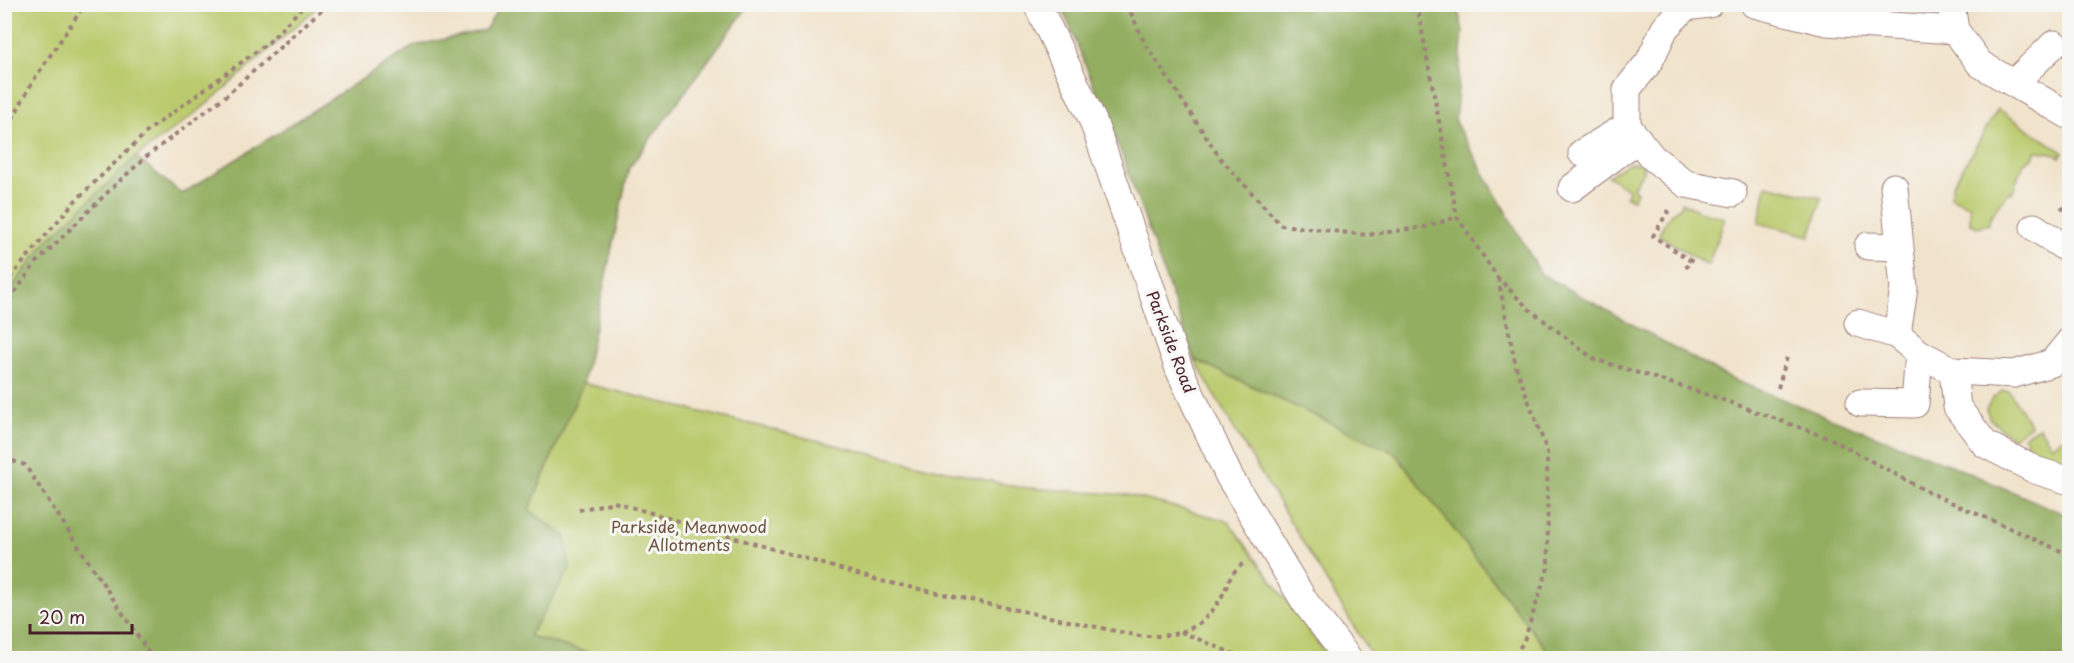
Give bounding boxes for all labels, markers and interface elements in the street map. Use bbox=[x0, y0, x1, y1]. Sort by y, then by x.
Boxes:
street label: Parkside Road bbox=[1141, 287, 1202, 396]
park label: Parkside, Meanwood Allotments bbox=[611, 514, 767, 556]
scale bar bbox=[30, 597, 132, 635]
text: 20 m bbox=[39, 603, 85, 630]

